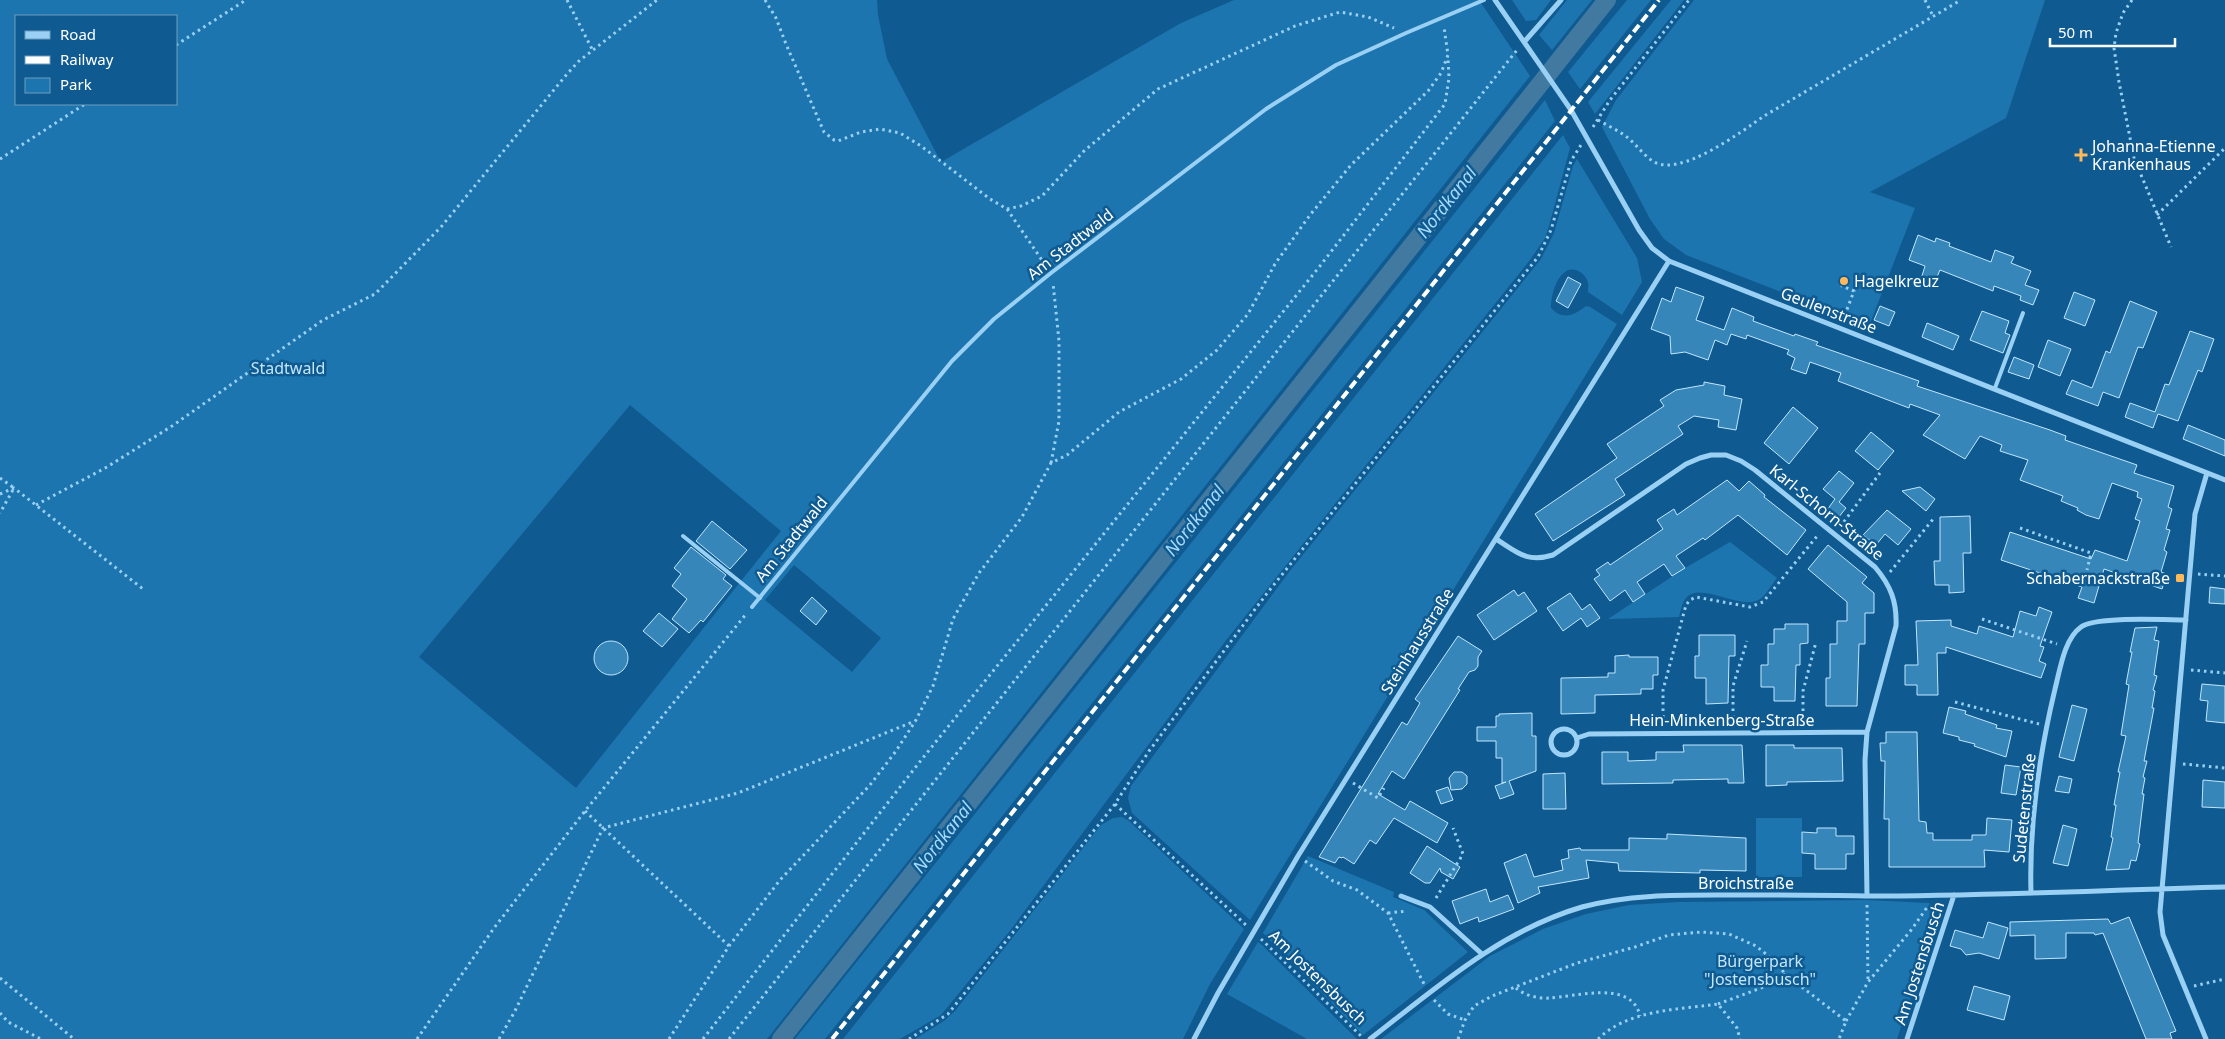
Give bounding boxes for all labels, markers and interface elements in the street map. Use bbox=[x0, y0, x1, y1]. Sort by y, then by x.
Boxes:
legend bbox=[15, 15, 178, 105]
scale bar bbox=[2050, 15, 2175, 47]
text: 50 m bbox=[2058, 22, 2093, 42]
text: Road bbox=[60, 24, 96, 44]
text: Railway bbox=[60, 49, 114, 69]
text: Park bbox=[60, 74, 92, 94]
place label: Johanna-Etienne Krankenhaus bbox=[2090, 135, 2215, 175]
marker: Johanna-Etienne Krankenhaus bbox=[2074, 148, 2088, 162]
water label: Nordkanal bbox=[1411, 161, 1482, 243]
street label: Am Stadtwald bbox=[1022, 203, 1118, 285]
place label: Hagelkreuz bbox=[1854, 270, 1939, 292]
marker: Hagelkreuz bbox=[1838, 275, 1850, 287]
street label: Geulenstraße bbox=[1778, 282, 1880, 338]
park label: Stadtwald bbox=[251, 357, 325, 379]
street label: Karl-Schorn-Straße bbox=[1765, 459, 1889, 565]
water label: Nordkanal bbox=[1159, 479, 1230, 561]
street label: Am Stadtwald bbox=[750, 492, 832, 586]
place label: Schabernackstraße bbox=[2026, 567, 2170, 589]
marker: Schabernackstraße bbox=[2174, 572, 2186, 584]
street label: Steinhausstraße bbox=[1375, 584, 1459, 698]
street label: Hein-Minkenberg-Straße bbox=[1629, 709, 1815, 731]
street label: Sudetenstraße bbox=[2007, 752, 2041, 864]
water label: Nordkanal bbox=[907, 796, 978, 878]
street label: Broichstraße bbox=[1698, 872, 1794, 894]
street label: Am Jostensbusch bbox=[1889, 899, 1949, 1027]
street label: Am Jostensbusch bbox=[1264, 924, 1372, 1030]
park label: Bürgerpark "Jostensbusch" bbox=[1704, 950, 1816, 990]

